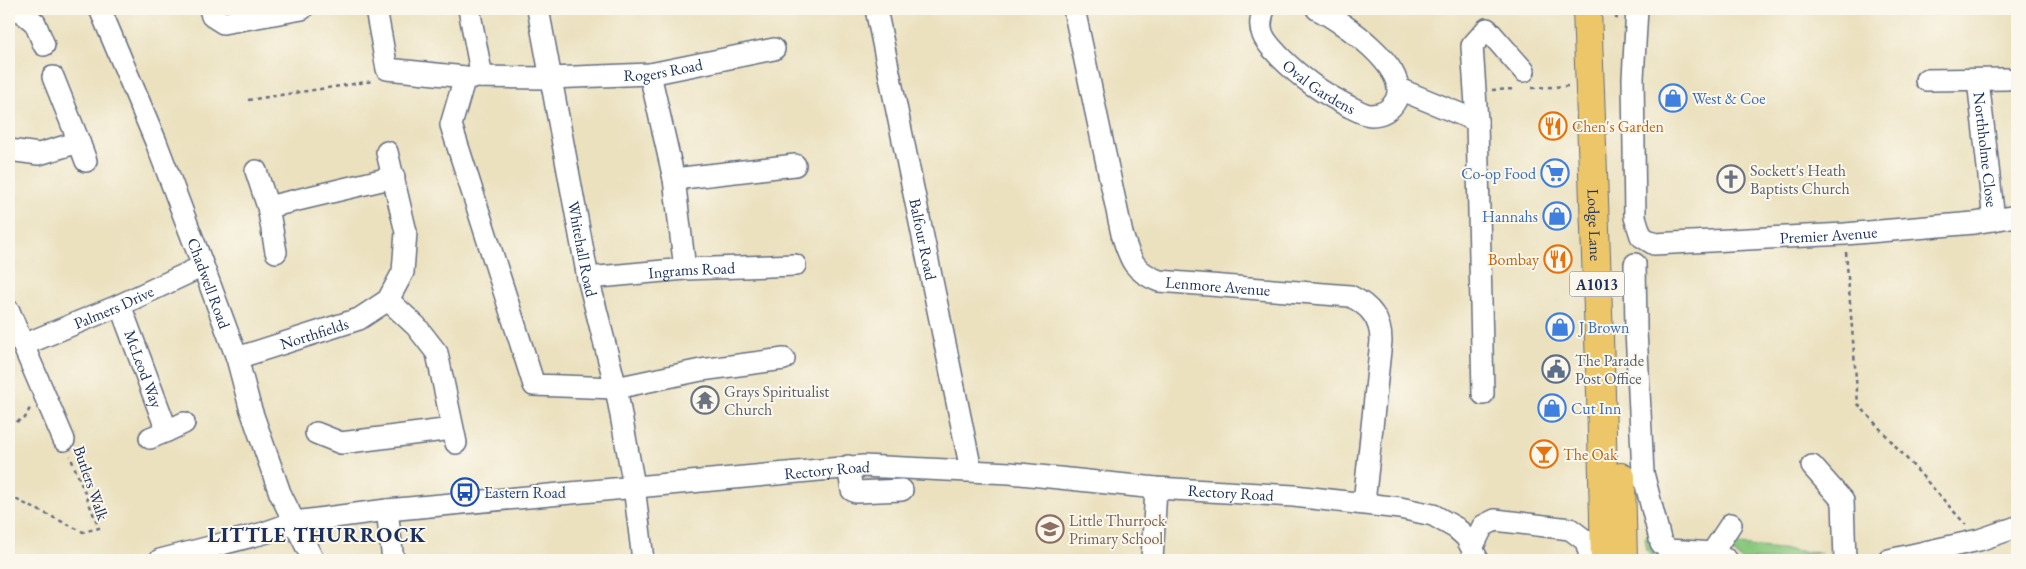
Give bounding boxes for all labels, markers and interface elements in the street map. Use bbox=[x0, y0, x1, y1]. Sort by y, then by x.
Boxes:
street label: Rogers Road bbox=[623, 53, 705, 86]
street label: Oval Gardens bbox=[1278, 55, 1359, 119]
shop icon: West & Coe bbox=[1658, 83, 1688, 113]
place label: West & Coe bbox=[1692, 88, 1766, 109]
street label: Northholme Close bbox=[1969, 91, 2003, 208]
restaurant icon: Chen's Garden bbox=[1538, 111, 1568, 141]
place label: Chen's Garden bbox=[1572, 116, 1665, 137]
supermarket icon: Co-op Food bbox=[1540, 158, 1570, 188]
place label: Sockett's Heath Baptists Church bbox=[1750, 160, 1850, 199]
place label: Co-op Food bbox=[1461, 163, 1537, 184]
church icon: Sockett's Heath Baptists Church bbox=[1716, 164, 1746, 194]
street label: Lodge Lane bbox=[1583, 188, 1607, 261]
street label: Balfour Road bbox=[905, 196, 942, 283]
street label: Whitehall Road bbox=[563, 199, 603, 300]
shop icon: Hannahs bbox=[1542, 201, 1572, 231]
place label: Hannahs bbox=[1482, 206, 1538, 227]
street label: Premier Avenue bbox=[1779, 221, 1878, 248]
street label: Chadwell Road bbox=[183, 235, 236, 332]
restaurant icon: Bombay bbox=[1543, 244, 1573, 274]
place label: Bombay bbox=[1488, 249, 1540, 270]
street label: Ingrams Road bbox=[647, 257, 736, 283]
street label: Lenmore Avenue bbox=[1165, 271, 1271, 300]
road number: A1013 bbox=[1570, 272, 1624, 296]
street label: Palmers Drive bbox=[71, 280, 157, 333]
shop icon: J Brown bbox=[1545, 312, 1575, 342]
street label: Northfields bbox=[277, 313, 351, 354]
place label: J Brown bbox=[1577, 317, 1630, 338]
street label: McLeod Way bbox=[120, 327, 168, 412]
place label: The Parade Post Office bbox=[1575, 350, 1644, 389]
public building icon: The Parade Post Office bbox=[1541, 354, 1571, 384]
place label: Grays Spiritualist Church bbox=[724, 381, 829, 420]
temple icon: Grays Spiritualist Church bbox=[690, 385, 720, 415]
shop icon: Cut Inn bbox=[1537, 393, 1567, 423]
place label: Cut Inn bbox=[1571, 398, 1622, 419]
bar icon: The Oak bbox=[1529, 439, 1559, 469]
street label: Butlers Walk bbox=[68, 443, 114, 523]
place label: The Oak bbox=[1563, 444, 1618, 465]
street label: Rectory Road bbox=[783, 455, 871, 484]
bus stop icon: Eastern Road bbox=[450, 477, 480, 507]
street label: Rectory Road bbox=[1187, 479, 1275, 505]
place label: Eastern Road bbox=[484, 482, 567, 503]
place label: Little Thurrock Primary School bbox=[1069, 510, 1166, 549]
school or university icon: Little Thurrock Primary School bbox=[1035, 514, 1065, 544]
district label: LITTLE THURROCK bbox=[207, 521, 427, 548]

